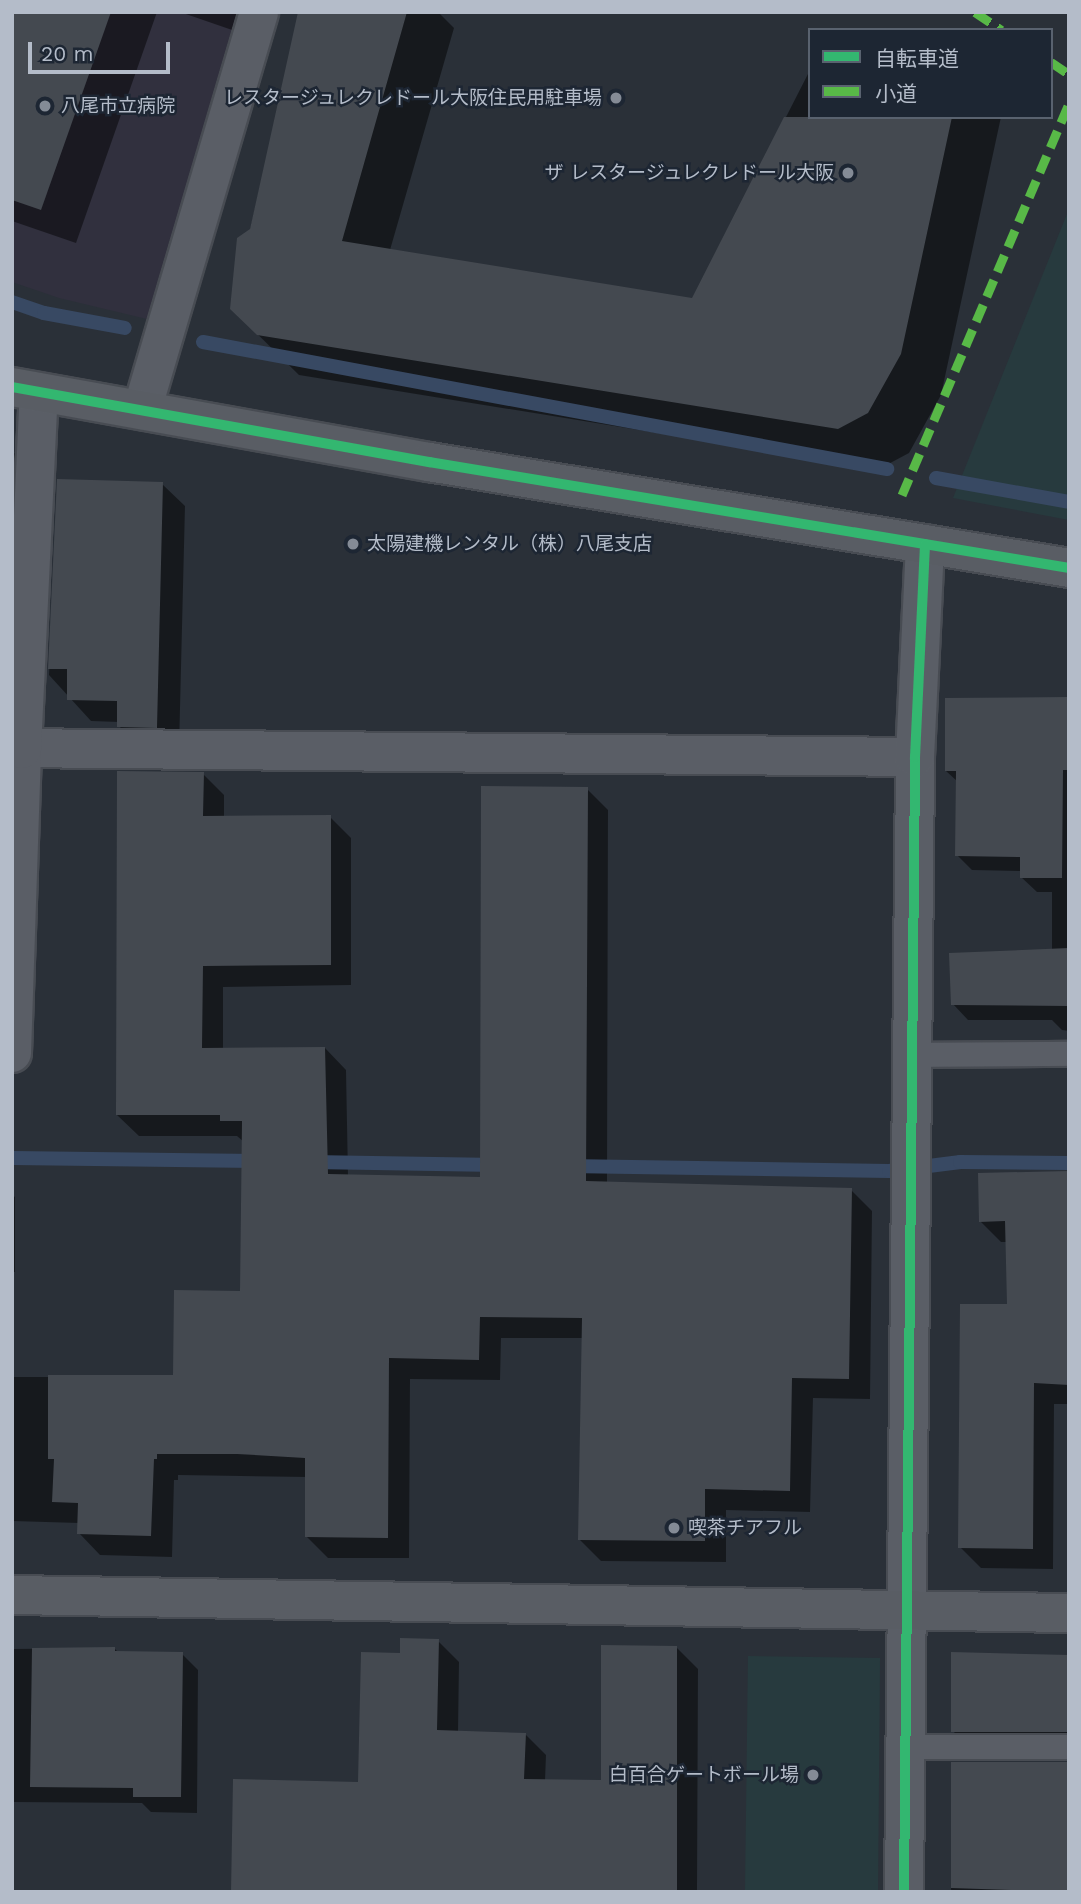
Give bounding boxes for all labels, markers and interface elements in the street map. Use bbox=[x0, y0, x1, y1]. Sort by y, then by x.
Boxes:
scale bar bbox=[32, 28, 173, 72]
legend bbox=[808, 28, 1053, 119]
text: 20 m bbox=[41, 41, 93, 66]
text: 自転車道 bbox=[875, 46, 959, 71]
text: 小道 bbox=[875, 81, 917, 106]
place label: レスタージュレクレドール大阪住民用駐車場 bbox=[222, 87, 602, 109]
marker: レスタージュレクレドール大阪住民用駐車場 bbox=[608, 90, 624, 106]
place label: 八尾市立病院 bbox=[61, 95, 175, 117]
marker: 八尾市立病院 bbox=[35, 96, 55, 116]
place label: ザ レスタージュレクレドール大阪 bbox=[543, 162, 834, 184]
marker: ザ レスタージュレクレドール大阪 bbox=[840, 165, 856, 181]
place label: 太陽建機レンタル（株）八尾支店 bbox=[367, 533, 652, 555]
marker: 太陽建機レンタル（株）八尾支店 bbox=[345, 536, 361, 552]
place label: 喫茶チアフル bbox=[688, 1517, 802, 1539]
marker: 喫茶チアフル bbox=[666, 1520, 682, 1536]
place label: 白百合ゲートボール場 bbox=[609, 1764, 799, 1786]
marker: 白百合ゲートボール場 bbox=[805, 1767, 821, 1783]

